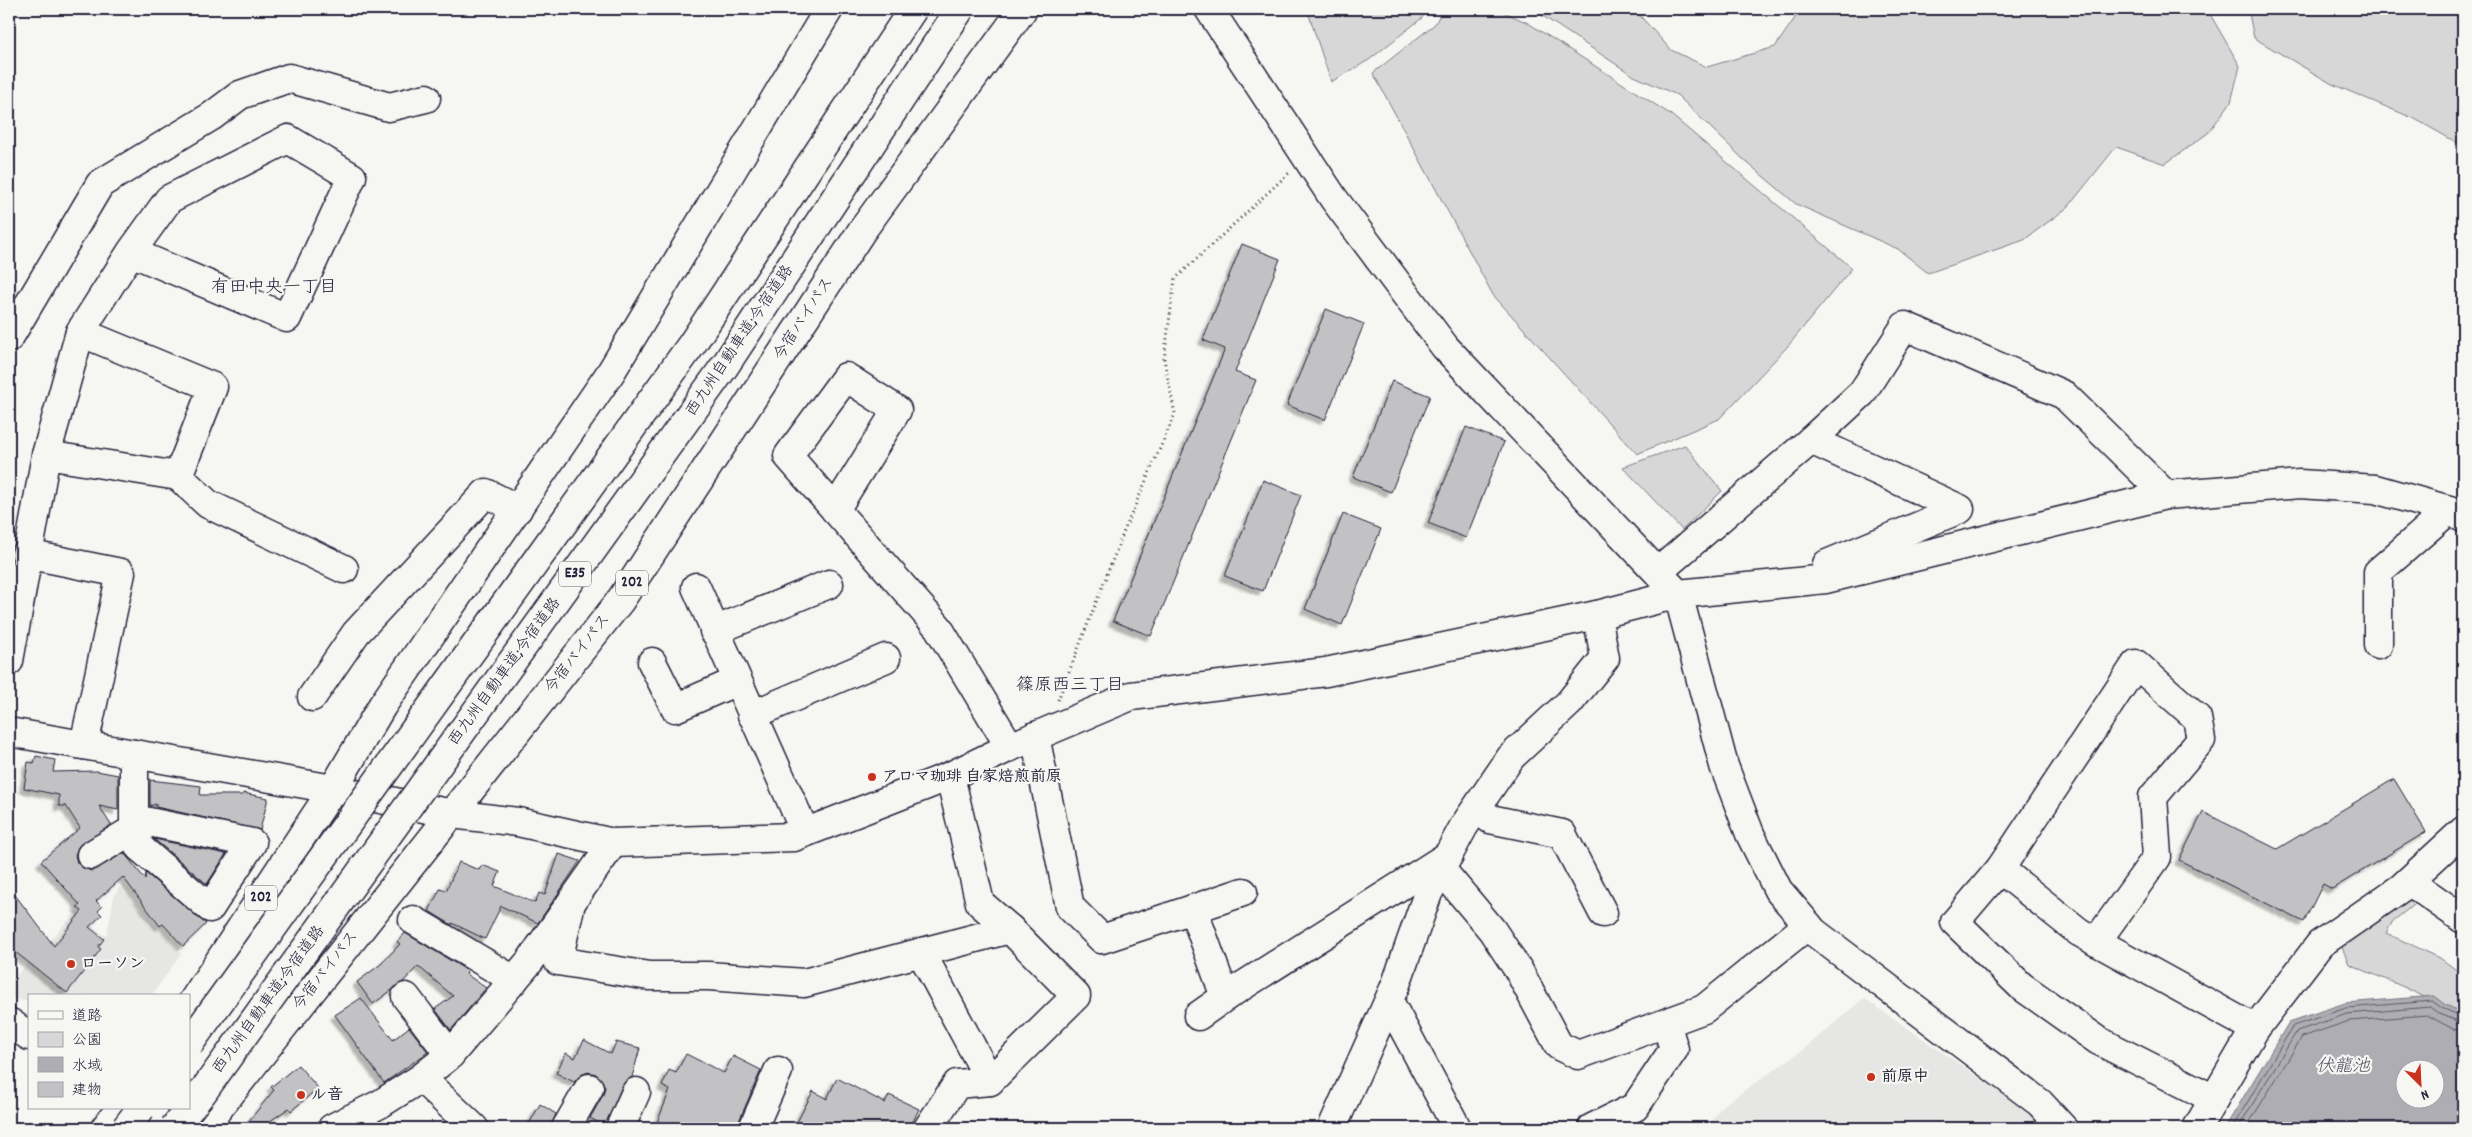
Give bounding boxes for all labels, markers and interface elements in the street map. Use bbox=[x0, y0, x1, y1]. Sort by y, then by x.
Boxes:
street label: 西九州自動車道;今宿道路 bbox=[681, 261, 799, 421]
street label: 今宿バイパス bbox=[768, 273, 840, 365]
district label: 有田中央一丁目 bbox=[211, 276, 337, 301]
road number: E35 bbox=[559, 562, 591, 586]
road number: 202 bbox=[616, 570, 648, 596]
street label: 西九州自動車道;今宿道路 bbox=[443, 593, 567, 751]
street label: 今宿バイパス bbox=[539, 609, 617, 699]
district label: 篠原西三丁目 bbox=[1016, 674, 1124, 699]
place label: アロマ珈琲 自家焙煎前原 bbox=[882, 766, 1062, 789]
marker: アロマ珈琲 自家焙煎前原 bbox=[866, 771, 878, 783]
road number: 202 bbox=[245, 886, 277, 910]
street label: 西九州自動車道;今宿道路 bbox=[207, 921, 331, 1079]
street label: 今宿バイパス bbox=[287, 926, 365, 1016]
place label: ローソン bbox=[81, 953, 145, 976]
marker: ローソン bbox=[65, 958, 77, 970]
legend bbox=[28, 994, 190, 1110]
text: 道路 bbox=[72, 1006, 102, 1028]
text: 公園 bbox=[72, 1030, 102, 1052]
water label: 伏龍池 bbox=[2316, 1055, 2371, 1080]
text: 水域 bbox=[72, 1056, 102, 1078]
north arrow bbox=[2394, 1060, 2444, 1110]
place label: 前原中 bbox=[1881, 1066, 1929, 1089]
marker: 前原中 bbox=[1865, 1071, 1877, 1083]
text: 建物 bbox=[72, 1080, 102, 1102]
place label: ル音 bbox=[311, 1084, 343, 1107]
text: N bbox=[2417, 1084, 2432, 1105]
marker: ル音 bbox=[295, 1089, 307, 1101]

